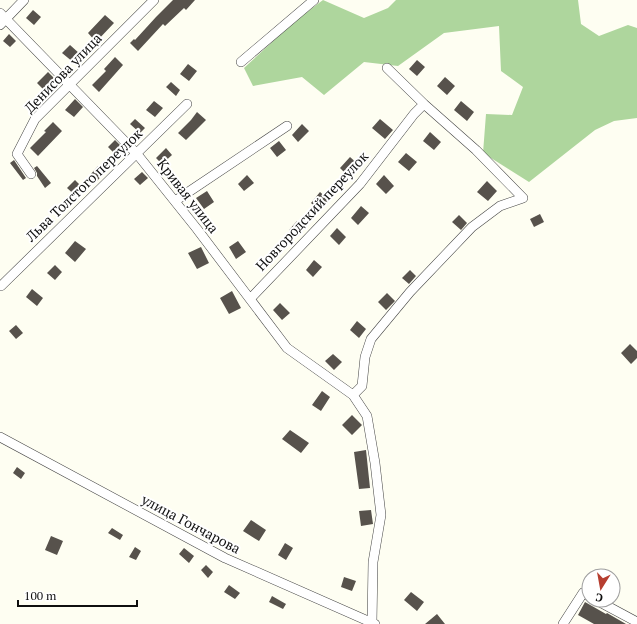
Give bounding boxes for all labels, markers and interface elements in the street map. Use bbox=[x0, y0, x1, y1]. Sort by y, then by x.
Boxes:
street label: Денисова улица bbox=[20, 29, 106, 117]
street label: Льва Толстого переулок bbox=[21, 124, 146, 246]
street label: Новгородский переулок bbox=[251, 146, 372, 275]
street label: Кривая улица bbox=[153, 155, 223, 237]
street label: улица Гончарова bbox=[137, 489, 244, 558]
north arrow bbox=[581, 568, 621, 608]
scale bar bbox=[18, 582, 137, 608]
text: 100 m bbox=[24, 588, 57, 603]
text: С bbox=[594, 590, 604, 605]

